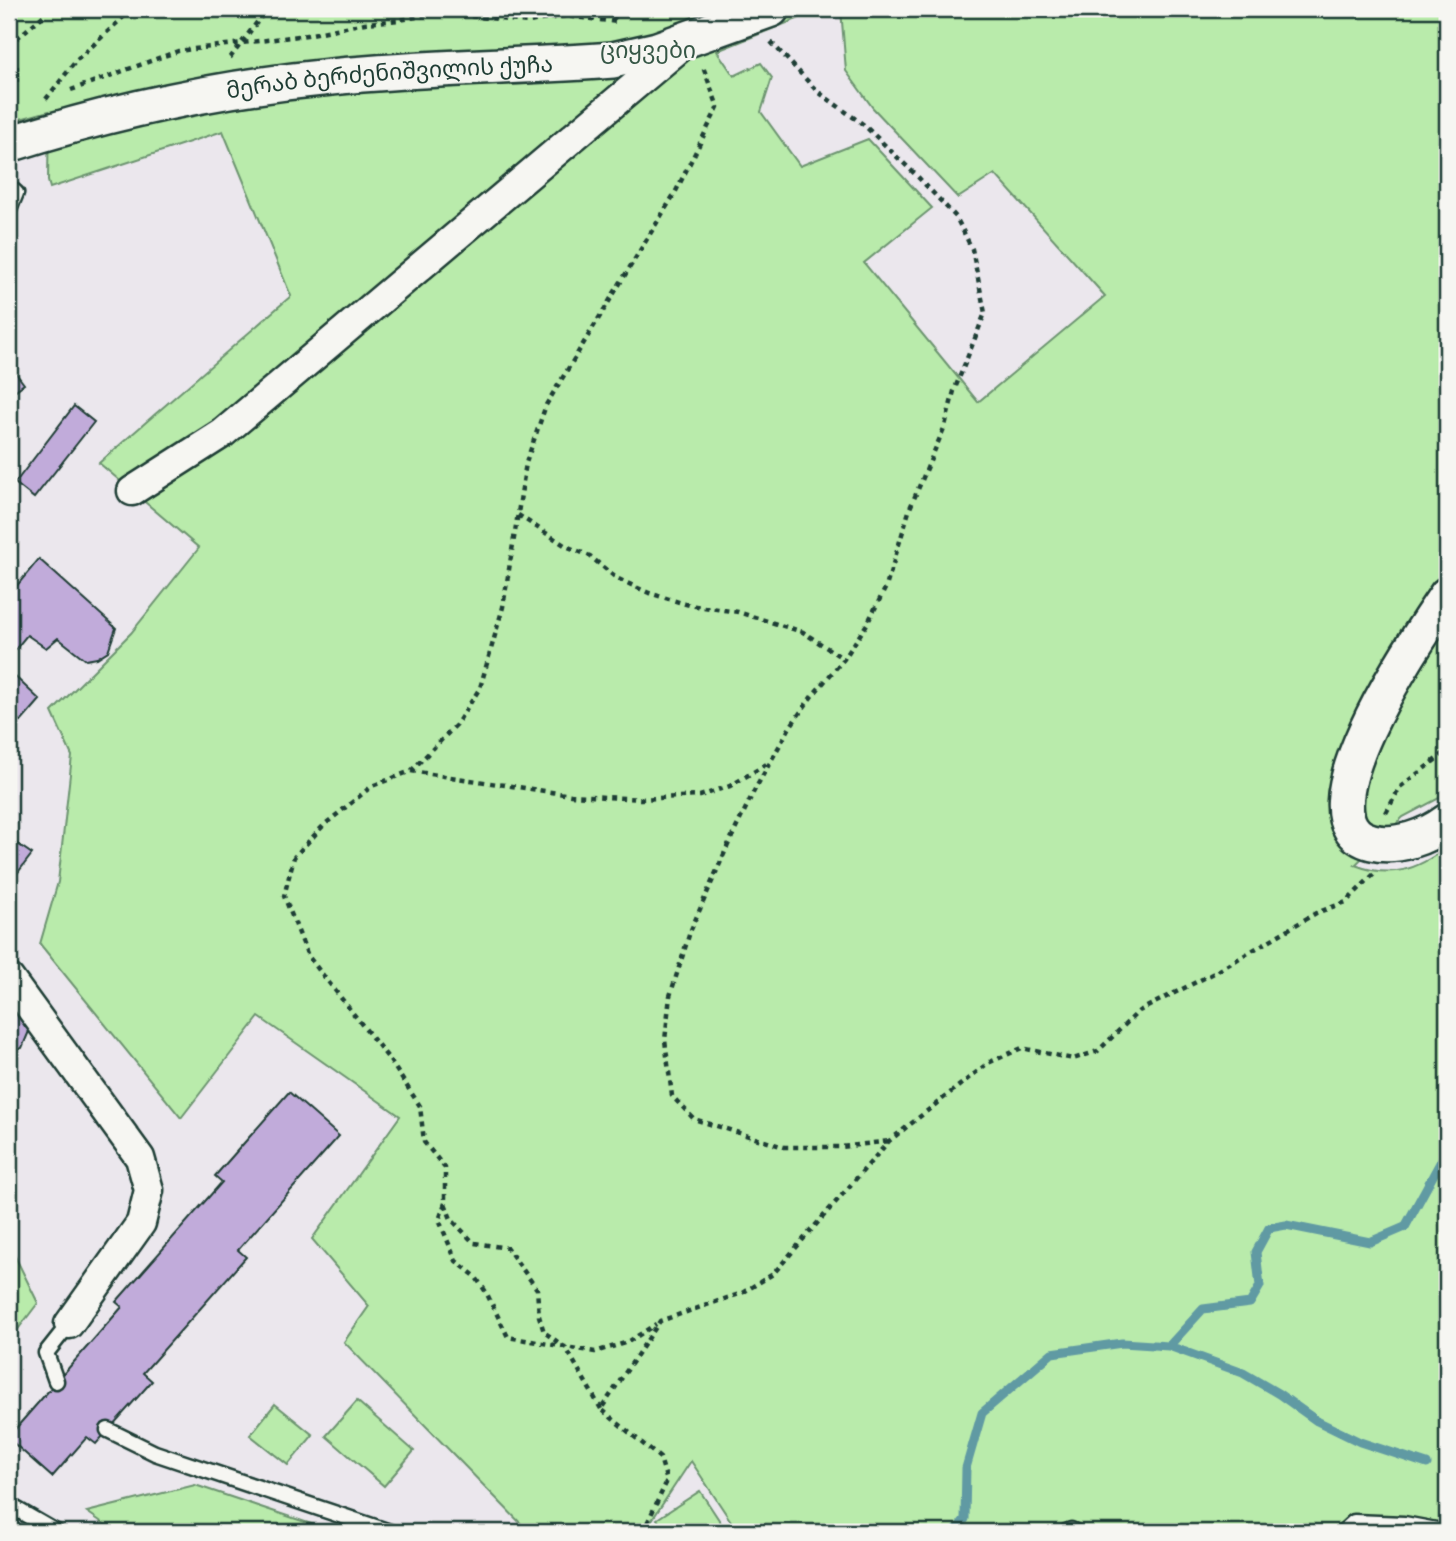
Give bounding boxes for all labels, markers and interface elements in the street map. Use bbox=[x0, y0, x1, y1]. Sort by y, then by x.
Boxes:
park label: ციყვები bbox=[600, 36, 696, 64]
street label: მერაბ ბერძენიშვილის ქუჩა bbox=[224, 50, 554, 105]

